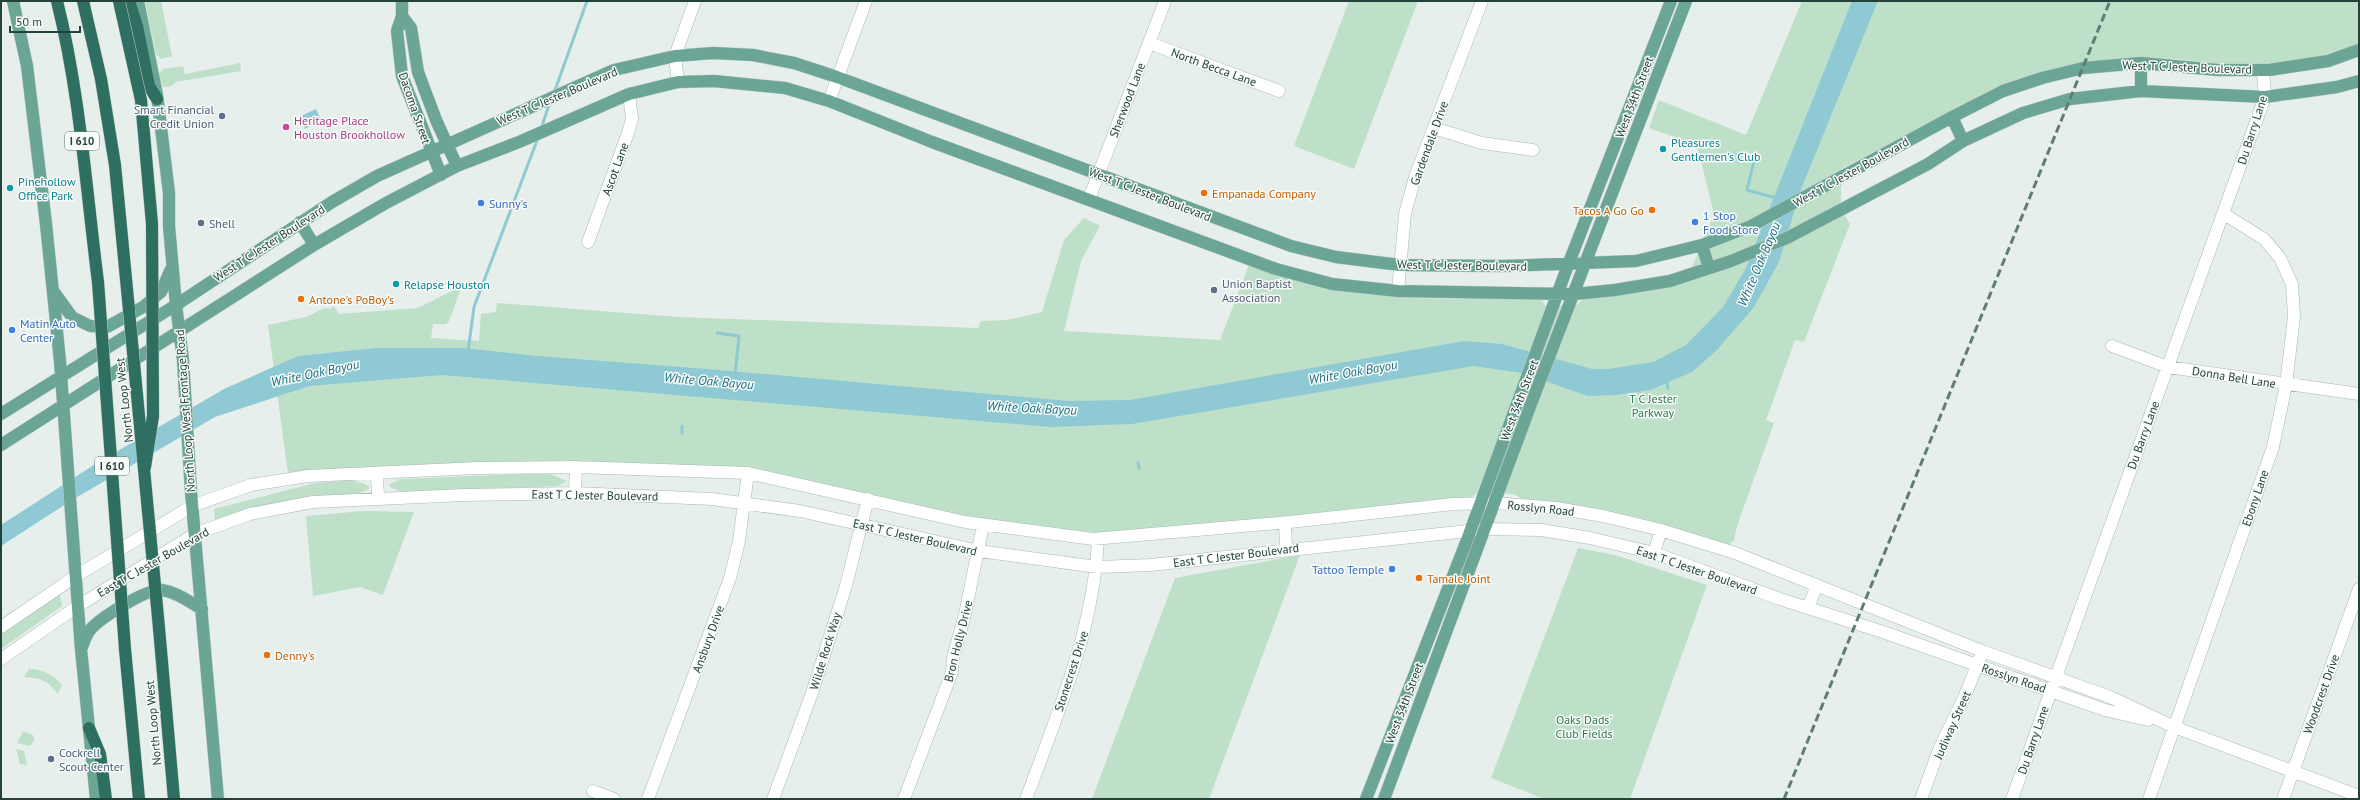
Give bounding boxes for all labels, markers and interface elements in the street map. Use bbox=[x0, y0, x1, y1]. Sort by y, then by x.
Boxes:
scale bar bbox=[10, 8, 80, 34]
text: 50 m bbox=[16, 14, 42, 29]
street label: North Becca Lane bbox=[1169, 45, 1259, 89]
street label: West 34th Street bbox=[1612, 54, 1656, 140]
street label: West T C Jester Boulevard bbox=[2122, 57, 2252, 77]
street label: Sherwood Lane bbox=[1106, 60, 1148, 140]
street label: West T C Jester Boulevard bbox=[494, 64, 620, 128]
street label: Dacoma Street bbox=[396, 70, 434, 146]
street label: Du Barry Lane bbox=[2234, 94, 2270, 166]
street label: Gardendale Drive bbox=[1407, 99, 1451, 187]
place label: Smart Financial Credit Union bbox=[134, 102, 214, 131]
marker: Smart Financial Credit Union bbox=[217, 111, 227, 121]
place label: Heritage Place Houston Brookhollow bbox=[294, 113, 405, 142]
marker: Heritage Place Houston Brookhollow bbox=[281, 122, 291, 132]
road number: I 610 bbox=[65, 132, 99, 150]
street label: West T C Jester Boulevard bbox=[1791, 134, 1911, 210]
place label: Pleasures Gentlemen's Club bbox=[1671, 135, 1761, 164]
street label: Ascot Lane bbox=[598, 140, 632, 198]
marker: Pleasures Gentlemen's Club bbox=[1658, 144, 1668, 154]
street label: West T C Jester Boulevard bbox=[1087, 164, 1213, 224]
place label: Pinehollow Office Park bbox=[18, 174, 76, 203]
marker: Pinehollow Office Park bbox=[5, 183, 15, 193]
place label: Empanada Company bbox=[1212, 186, 1316, 201]
marker: Empanada Company bbox=[1199, 188, 1209, 198]
place label: Sunny's bbox=[489, 196, 527, 211]
marker: Sunny's bbox=[476, 198, 486, 208]
street label: West T C Jester Boulevard bbox=[210, 201, 328, 285]
place label: Tacos A Go Go bbox=[1573, 203, 1644, 218]
marker: Tacos A Go Go bbox=[1647, 205, 1657, 215]
place label: 1 Stop Food Store bbox=[1703, 208, 1759, 237]
place label: Shell bbox=[209, 216, 236, 231]
marker: 1 Stop Food Store bbox=[1690, 217, 1700, 227]
marker: Shell bbox=[196, 218, 206, 228]
water label: White Oak Bayou bbox=[1734, 219, 1785, 309]
street label: West T C Jester Boulevard bbox=[1397, 256, 1527, 274]
place label: Union Baptist Association bbox=[1222, 276, 1292, 305]
place label: Relapse Houston bbox=[404, 277, 490, 292]
marker: Relapse Houston bbox=[391, 279, 401, 289]
marker: Union Baptist Association bbox=[1209, 285, 1219, 295]
place label: Antone's PoBoy's bbox=[309, 292, 394, 307]
marker: Antone's PoBoy's bbox=[296, 294, 306, 304]
place label: Matin Auto Center bbox=[20, 316, 76, 345]
marker: Matin Auto Center bbox=[7, 325, 17, 335]
street label: North Loop West Frontage Road bbox=[172, 329, 198, 493]
water label: White Oak Bayou bbox=[269, 355, 361, 391]
water label: White Oak Bayou bbox=[1307, 356, 1399, 388]
street label: North Loop West bbox=[112, 357, 136, 443]
street label: West 34th Street bbox=[1497, 357, 1541, 443]
street label: Donna Bell Lane bbox=[2191, 363, 2277, 391]
water label: White Oak Bayou bbox=[663, 369, 755, 393]
park label: T C Jester Parkway bbox=[1629, 391, 1677, 420]
water label: White Oak Bayou bbox=[987, 397, 1078, 419]
street label: Du Barry Lane bbox=[2124, 399, 2162, 471]
road number: I 610 bbox=[95, 457, 129, 475]
street label: Ebony Lane bbox=[2238, 468, 2272, 528]
street label: East T C Jester Boulevard bbox=[531, 486, 659, 504]
street label: Rosslyn Road bbox=[1507, 497, 1575, 519]
street label: East T C Jester Boulevard bbox=[852, 515, 978, 559]
street label: East T C Jester Boulevard bbox=[94, 524, 212, 600]
street label: East T C Jester Boulevard bbox=[1172, 540, 1300, 570]
street label: East T C Jester Boulevard bbox=[1635, 542, 1759, 598]
place label: Tattoo Temple bbox=[1312, 562, 1384, 577]
marker: Tattoo Temple bbox=[1387, 564, 1397, 574]
place label: Tamale Joint bbox=[1427, 571, 1491, 586]
marker: Tamale Joint bbox=[1414, 573, 1424, 583]
street label: Bron Holly Drive bbox=[941, 598, 975, 684]
street label: Ansbury Drive bbox=[689, 603, 727, 675]
street label: Wilde Rock Way bbox=[806, 610, 844, 692]
street label: Stonecrest Drive bbox=[1051, 629, 1091, 713]
place label: Denny's bbox=[275, 648, 315, 663]
marker: Denny's bbox=[262, 650, 272, 660]
street label: Woodcrest Drive bbox=[2300, 652, 2342, 736]
street label: West 34th Street bbox=[1382, 660, 1426, 746]
street label: Rosslyn Road bbox=[1980, 660, 2048, 696]
street label: North Loop West bbox=[142, 680, 164, 766]
street label: Judiway Street bbox=[1930, 688, 1974, 763]
street label: Du Barry Lane bbox=[2014, 704, 2052, 776]
park label: Oaks Dads' Club Fields bbox=[1555, 712, 1613, 741]
place label: Cockrell Scout Center bbox=[59, 745, 124, 774]
marker: Cockrell Scout Center bbox=[46, 754, 56, 764]

